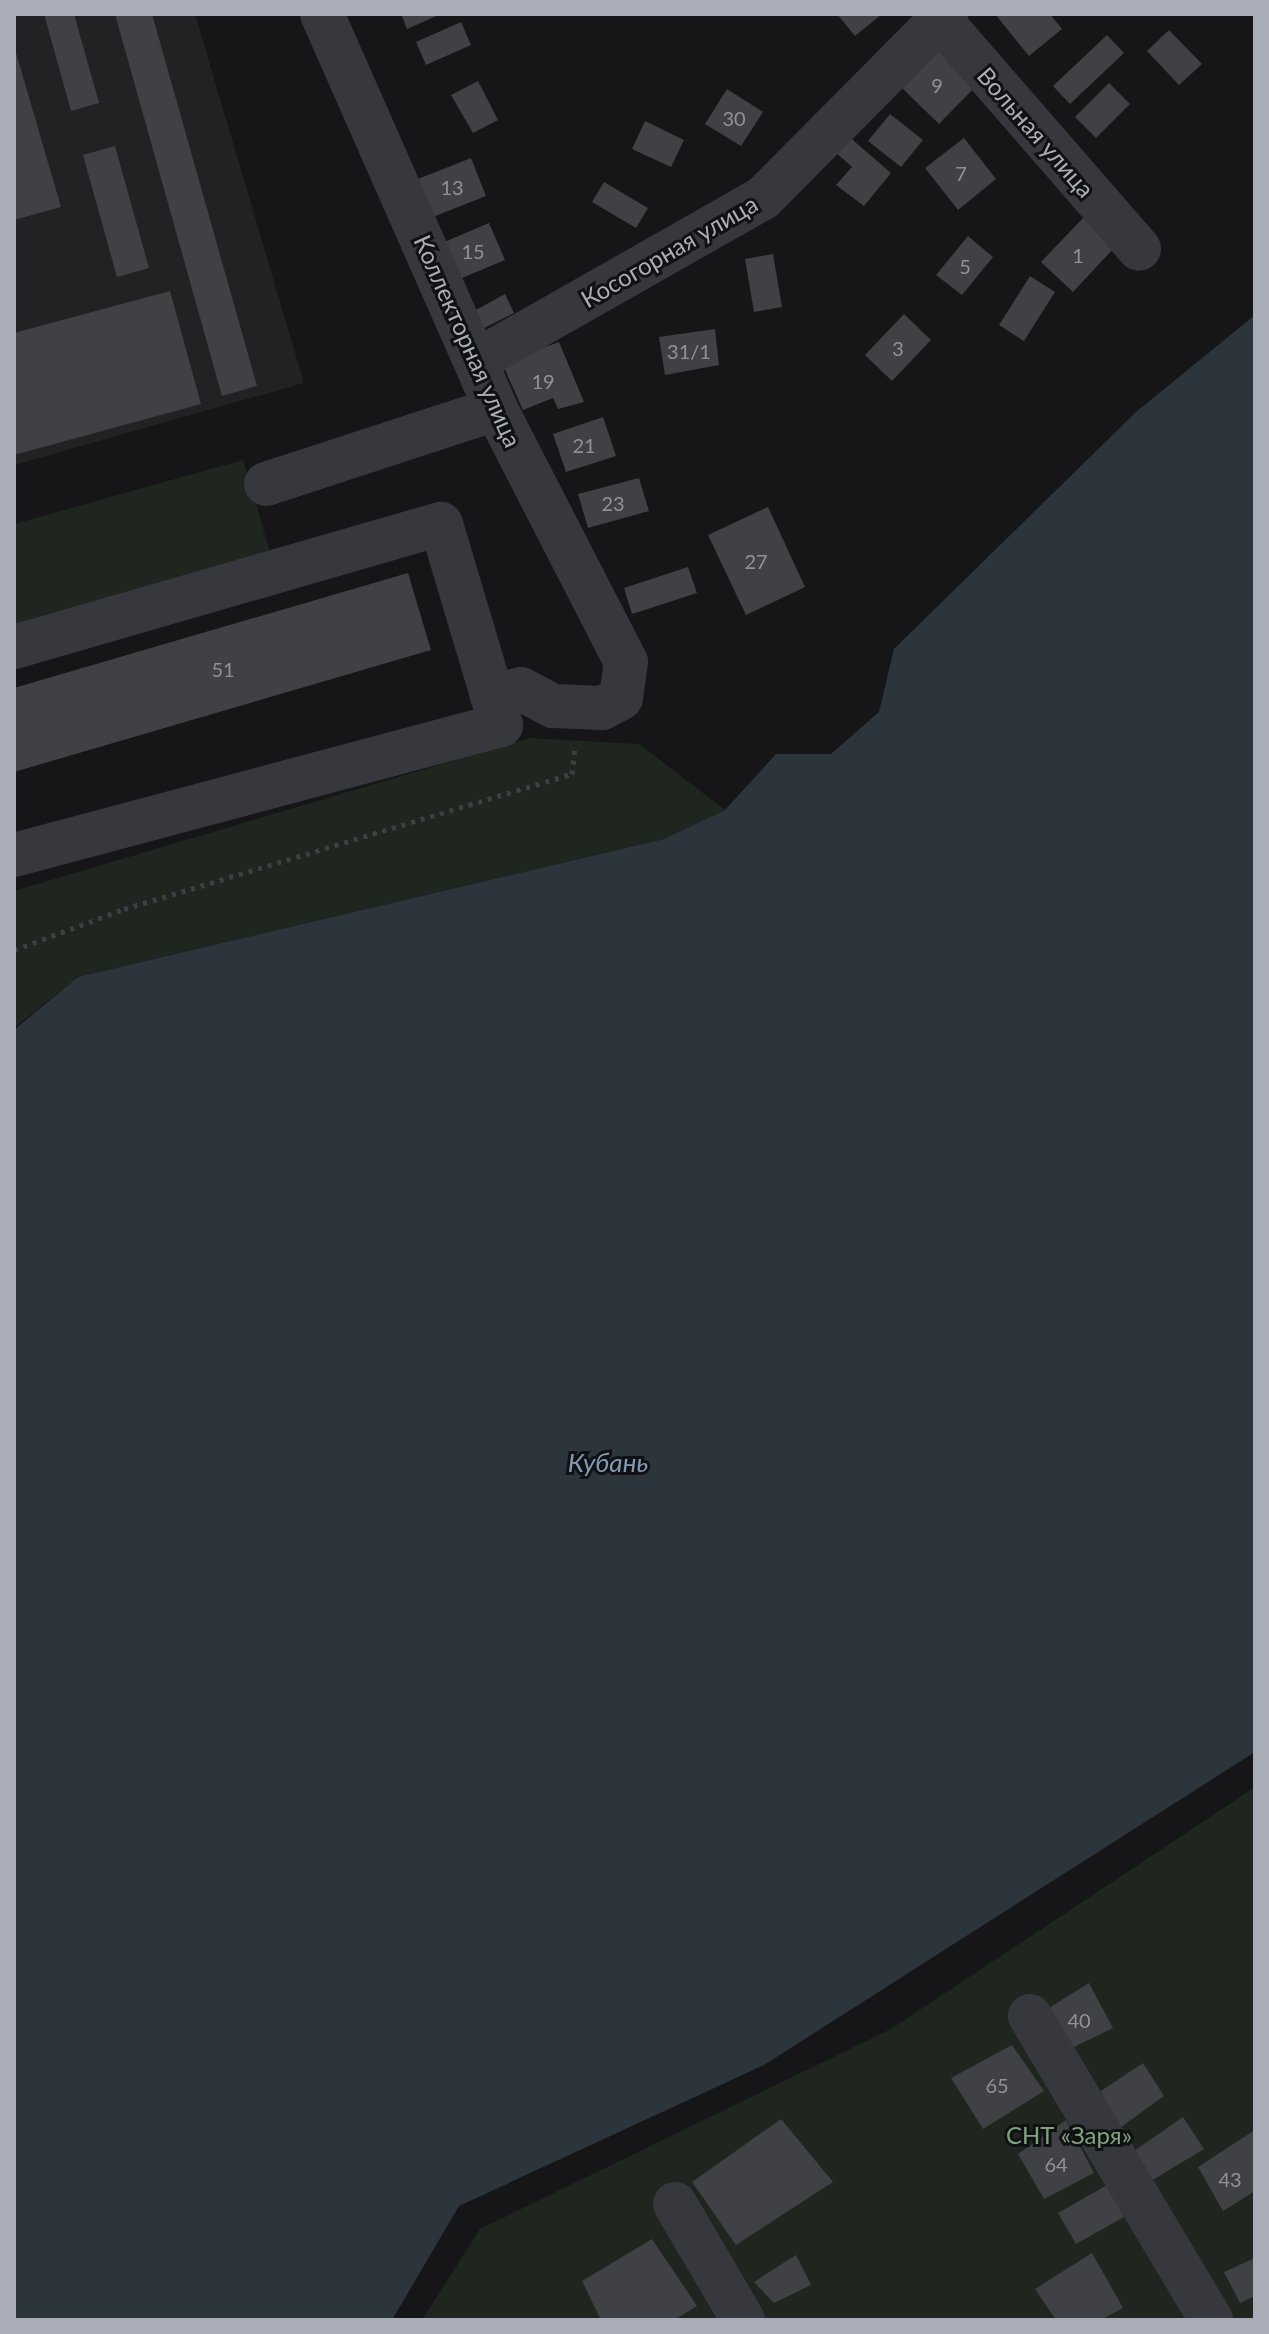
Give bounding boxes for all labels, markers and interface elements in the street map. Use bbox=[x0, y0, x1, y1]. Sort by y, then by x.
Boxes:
street label: Вольная улица bbox=[972, 61, 1100, 203]
house number: 9 bbox=[931, 73, 943, 97]
house number: 30 bbox=[722, 106, 746, 130]
house number: 7 bbox=[955, 161, 967, 185]
house number: 13 bbox=[440, 175, 464, 199]
street label: Косогорная улица bbox=[576, 189, 762, 313]
street label: Коллекторная улица bbox=[408, 230, 528, 452]
house number: 15 bbox=[461, 239, 485, 263]
house number: 1 bbox=[1072, 243, 1084, 267]
house number: 5 bbox=[959, 254, 971, 278]
house number: 3 bbox=[892, 336, 904, 360]
house number: 31/1 bbox=[667, 339, 711, 363]
house number: 19 bbox=[531, 369, 555, 393]
house number: 21 bbox=[572, 433, 596, 457]
house number: 23 bbox=[601, 491, 625, 515]
house number: 27 bbox=[744, 549, 768, 573]
house number: 51 bbox=[211, 657, 235, 681]
water label: Кубань bbox=[568, 1447, 648, 1479]
house number: 40 bbox=[1067, 2008, 1091, 2032]
house number: 65 bbox=[985, 2073, 1009, 2097]
park label: СНТ «Заря» bbox=[1006, 2121, 1132, 2149]
house number: 64 bbox=[1044, 2152, 1068, 2176]
house number: 43 bbox=[1218, 2167, 1242, 2191]

